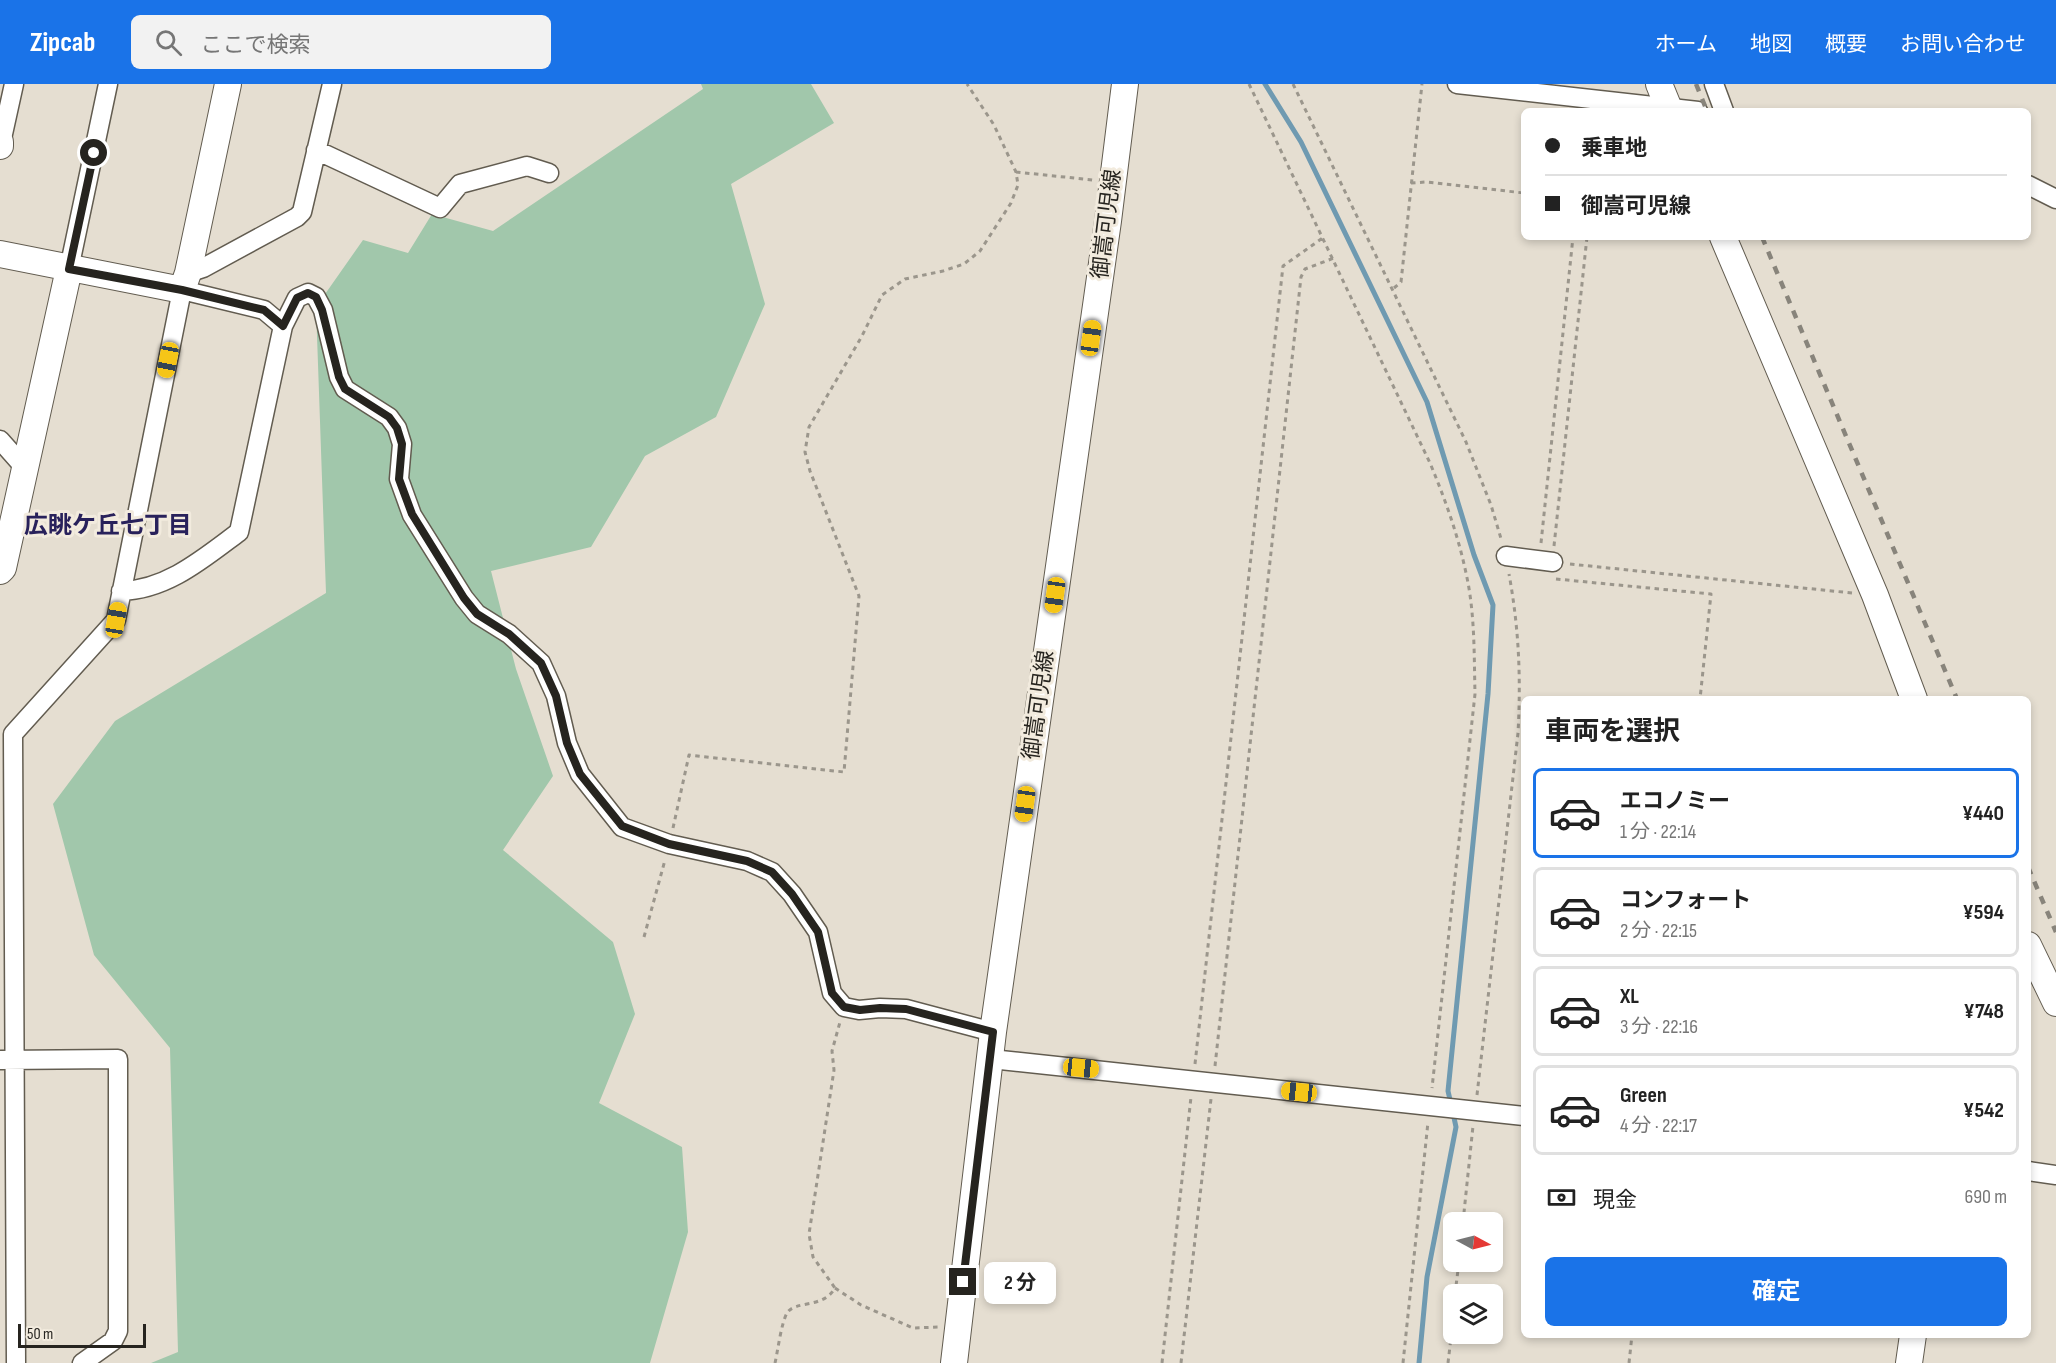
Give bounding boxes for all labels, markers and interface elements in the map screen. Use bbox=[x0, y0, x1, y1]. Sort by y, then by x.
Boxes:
search box bbox=[131, 15, 551, 69]
text: Zipcab bbox=[30, 26, 95, 59]
icon: search bbox=[152, 26, 185, 59]
text: ここで検索 bbox=[200, 32, 310, 59]
text: ホーム bbox=[1655, 32, 1717, 57]
text: 地図 bbox=[1750, 32, 1792, 57]
text: 概要 bbox=[1825, 32, 1867, 57]
text: お問い合わせ bbox=[1900, 32, 2026, 57]
text: 乗車地 bbox=[1581, 135, 1647, 162]
route start bbox=[80, 139, 107, 166]
street label: 御嵩可児線 bbox=[1087, 168, 1127, 280]
text: 御嵩可児線 bbox=[1581, 193, 1691, 220]
car bbox=[1080, 319, 1102, 357]
car bbox=[156, 341, 180, 379]
district label: 広眺ケ丘七丁目 bbox=[24, 511, 192, 540]
car bbox=[1044, 576, 1066, 614]
car bbox=[104, 601, 128, 639]
street label: 御嵩可児線 bbox=[1018, 649, 1060, 761]
text: 車両を選択 bbox=[1545, 716, 1680, 748]
car bbox=[1014, 785, 1036, 823]
icon: car bbox=[1548, 786, 1602, 840]
text: エコノミー bbox=[1620, 788, 1730, 815]
text: ¥440 bbox=[1962, 800, 2004, 827]
text: 1 分 · 22:14 bbox=[1620, 820, 1696, 844]
icon: car bbox=[1548, 885, 1602, 939]
text: コンフォート bbox=[1620, 887, 1751, 914]
text: ¥594 bbox=[1962, 899, 2004, 926]
text: 2 分 · 22:15 bbox=[1620, 919, 1697, 943]
text: XL bbox=[1620, 983, 1639, 1010]
icon: car bbox=[1548, 984, 1602, 1038]
text: ¥748 bbox=[1964, 998, 2004, 1025]
text: 3 分 · 22:16 bbox=[1620, 1015, 1698, 1039]
car bbox=[1062, 1057, 1100, 1079]
car bbox=[1280, 1081, 1318, 1103]
text: Green bbox=[1620, 1082, 1667, 1109]
icon: car bbox=[1548, 1083, 1602, 1137]
text: ¥542 bbox=[1963, 1097, 2004, 1124]
text: 4 分 · 22:17 bbox=[1620, 1114, 1697, 1138]
icon: cash bbox=[1545, 1181, 1578, 1214]
text: 690 m bbox=[1965, 1185, 2007, 1209]
text: 現金 bbox=[1593, 1187, 1637, 1214]
north arrow bbox=[1443, 1212, 1503, 1272]
map controls bbox=[1443, 1212, 1503, 1344]
button: 確定 bbox=[1545, 1257, 2007, 1326]
callout: 2 分 bbox=[984, 1261, 1056, 1303]
route end bbox=[949, 1268, 976, 1295]
text: 2 分 bbox=[1004, 1271, 1036, 1295]
button: layers bbox=[1443, 1284, 1503, 1344]
scale bar bbox=[18, 1321, 146, 1348]
text: 50 m bbox=[27, 1325, 53, 1344]

